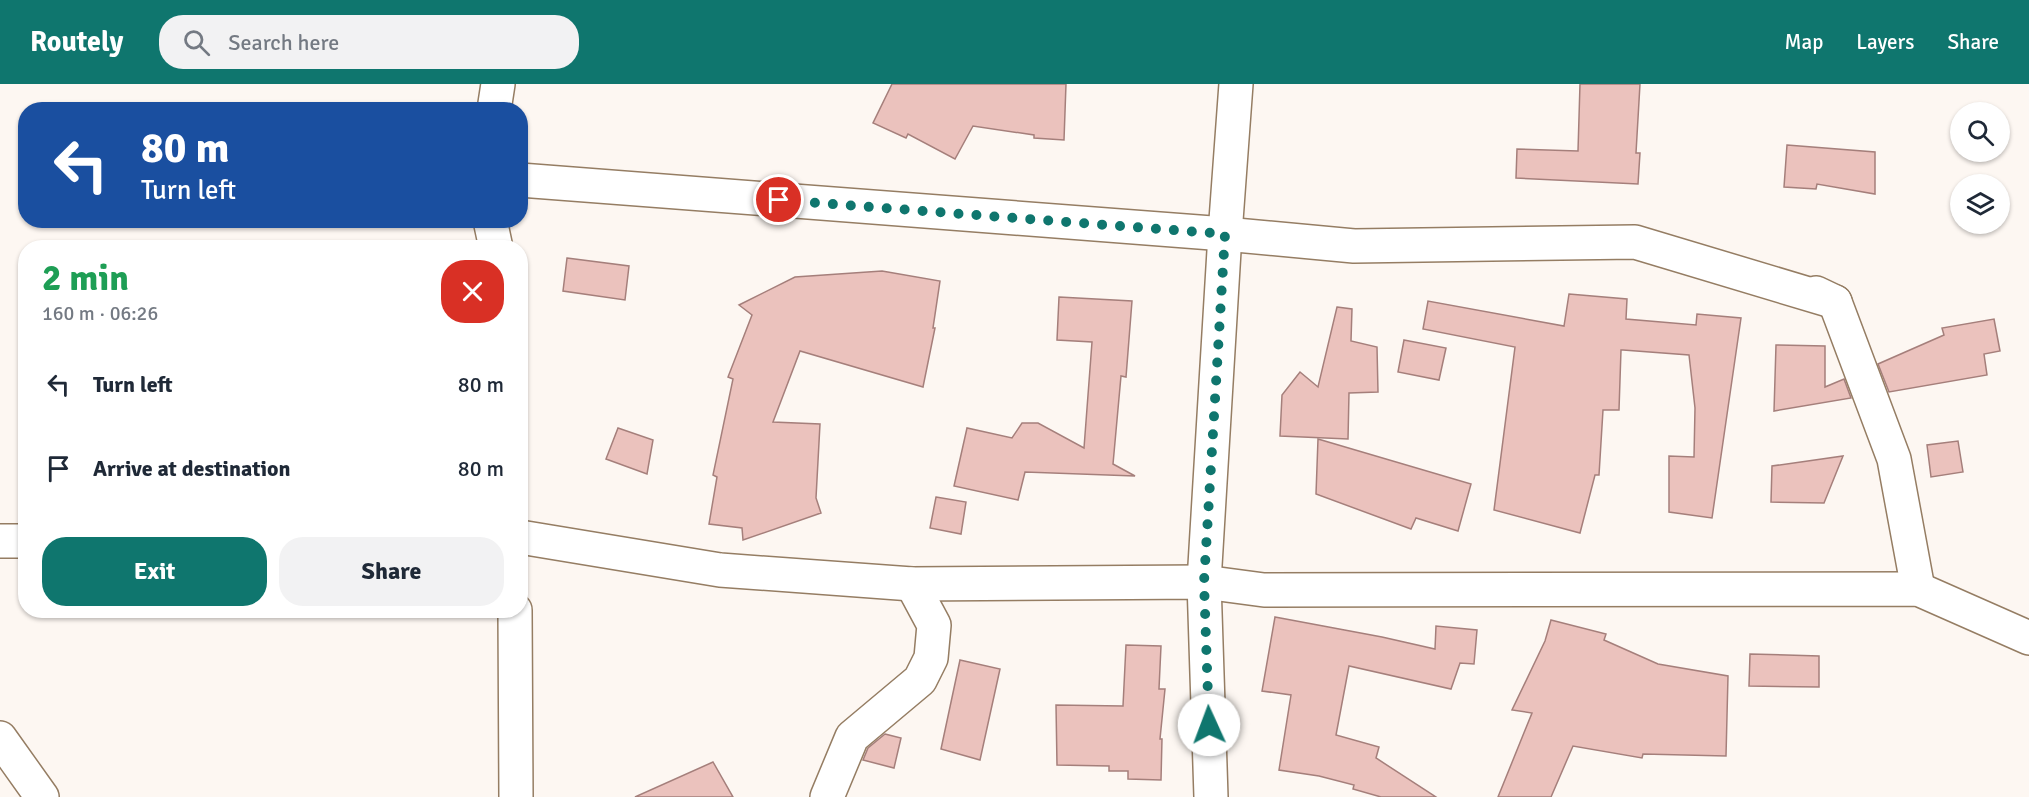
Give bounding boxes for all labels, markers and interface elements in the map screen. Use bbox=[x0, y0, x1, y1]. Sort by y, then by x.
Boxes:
search box bbox=[159, 15, 579, 69]
text: Routely bbox=[30, 25, 123, 59]
icon: search bbox=[180, 26, 213, 59]
text: Search here bbox=[228, 29, 339, 56]
text: Map bbox=[1785, 29, 1823, 55]
text: Layers bbox=[1856, 29, 1914, 55]
text: Share bbox=[1947, 29, 1999, 55]
map controls bbox=[1950, 102, 2010, 234]
button: search bbox=[1950, 102, 2010, 162]
text: 80 m bbox=[141, 123, 230, 174]
icon: left bbox=[42, 126, 120, 204]
text: Turn left bbox=[141, 174, 236, 207]
pin bbox=[753, 174, 804, 225]
button: layers bbox=[1950, 174, 2010, 234]
icon: arrive bbox=[762, 183, 795, 216]
text: 2 min bbox=[42, 256, 129, 301]
button: close bbox=[441, 260, 504, 323]
text: 160 m · 06:26 bbox=[42, 301, 158, 326]
icon: left bbox=[42, 368, 75, 401]
text: Turn left bbox=[93, 371, 173, 398]
text: 80 m bbox=[458, 371, 504, 398]
icon: arrive bbox=[42, 452, 75, 485]
text: Arrive at destination bbox=[93, 455, 290, 482]
text: 80 m bbox=[458, 455, 504, 482]
button: Exit bbox=[42, 537, 267, 606]
button: Share bbox=[279, 537, 504, 606]
position arrow bbox=[1177, 693, 1241, 757]

